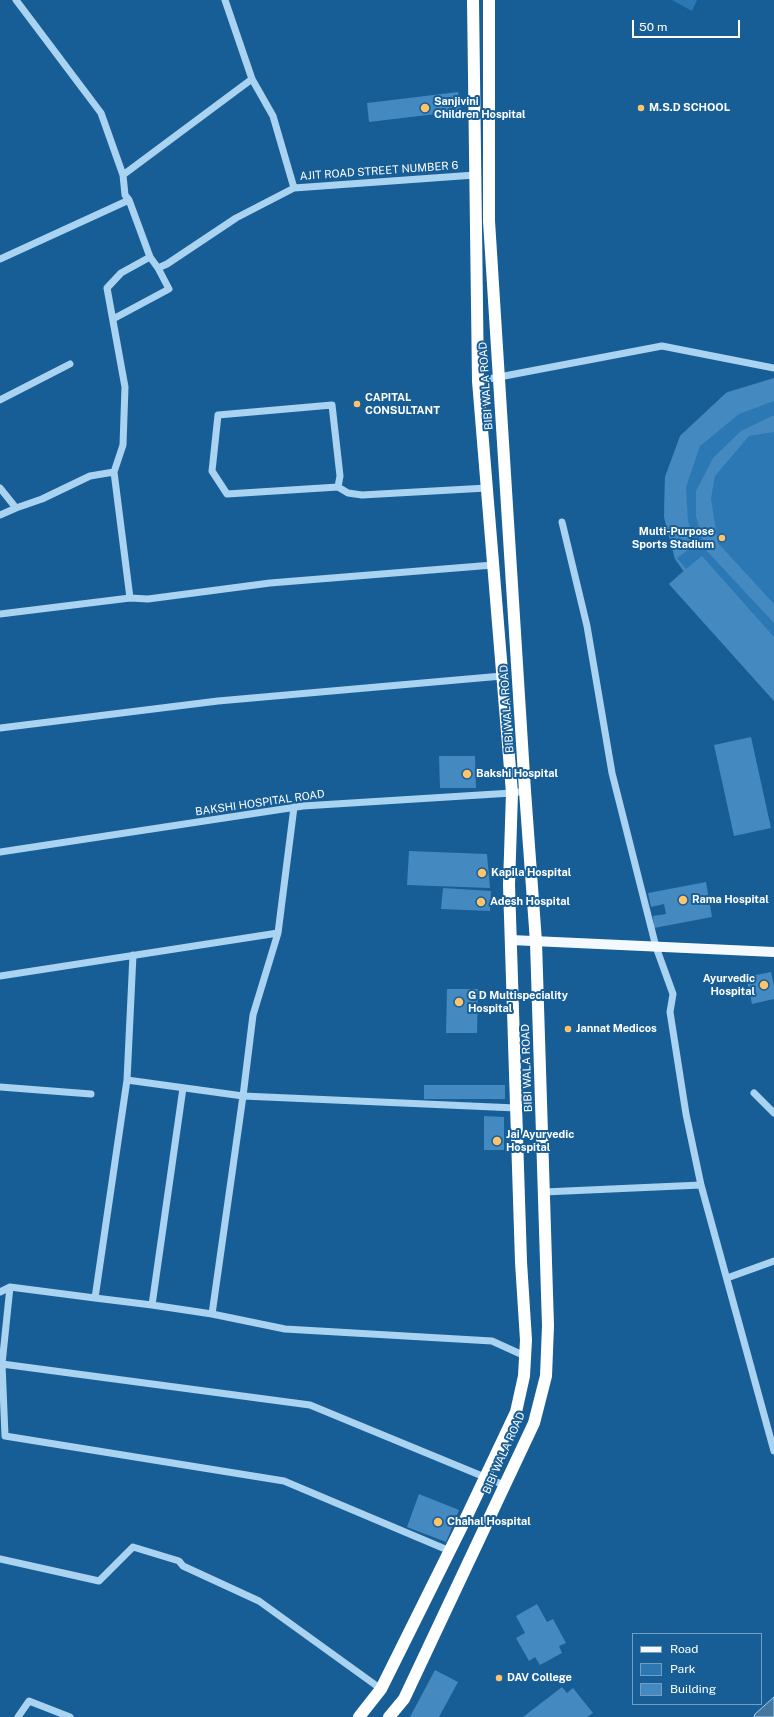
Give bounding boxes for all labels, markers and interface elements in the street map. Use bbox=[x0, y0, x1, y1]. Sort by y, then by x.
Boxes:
scale bar bbox=[634, 12, 742, 38]
text: 50 m bbox=[639, 20, 667, 34]
place label: Sanjivini Children Hospital bbox=[434, 95, 526, 121]
place label: M.S.D SCHOOL bbox=[649, 101, 730, 115]
marker: Sanjivini Children Hospital bbox=[419, 102, 431, 114]
marker: M.S.D SCHOOL bbox=[636, 103, 646, 113]
street label: AJIT ROAD STREET NUMBER 6 bbox=[299, 159, 459, 183]
street label: BIBI WALA ROAD bbox=[476, 341, 496, 431]
place label: CAPITAL CONSULTANT bbox=[365, 391, 440, 417]
marker: CAPITAL CONSULTANT bbox=[352, 399, 362, 409]
place label: Multi-Purpose Sports Stadium bbox=[632, 525, 714, 551]
marker: Multi-Purpose Sports Stadium bbox=[717, 533, 727, 543]
street label: BIBI WALA ROAD bbox=[497, 664, 517, 754]
place label: Bakshi Hospital bbox=[476, 767, 558, 781]
marker: Bakshi Hospital bbox=[461, 768, 473, 780]
street label: BAKSHI HOSPITAL ROAD bbox=[194, 787, 326, 819]
place label: Kapila Hospital bbox=[491, 866, 571, 880]
marker: Kapila Hospital bbox=[476, 867, 488, 879]
place label: Rama Hospital bbox=[692, 893, 769, 907]
marker: Rama Hospital bbox=[677, 894, 689, 906]
place label: Adesh Hospital bbox=[490, 895, 570, 909]
marker: Adesh Hospital bbox=[475, 896, 487, 908]
place label: Ayurvedic Hospital bbox=[703, 972, 755, 998]
marker: Ayurvedic Hospital bbox=[758, 979, 770, 991]
place label: G D Multispeciality Hospital bbox=[468, 989, 568, 1015]
marker: G D Multispeciality Hospital bbox=[453, 996, 465, 1008]
place label: Jannat Medicos bbox=[576, 1022, 657, 1036]
street label: BIBI WALA ROAD bbox=[519, 1024, 535, 1112]
marker: Jannat Medicos bbox=[563, 1024, 573, 1034]
place label: Jai Ayurvedic Hospital bbox=[506, 1128, 574, 1154]
marker: Jai Ayurvedic Hospital bbox=[491, 1135, 503, 1147]
street label: BIBI WALA ROAD bbox=[480, 1410, 528, 1496]
place label: Chahal Hospital bbox=[447, 1515, 531, 1529]
marker: Chahal Hospital bbox=[432, 1516, 444, 1528]
legend bbox=[632, 1633, 762, 1705]
text: Road bbox=[670, 1642, 698, 1656]
text: Park bbox=[670, 1662, 696, 1676]
place label: DAV College bbox=[507, 1671, 572, 1685]
marker: DAV College bbox=[494, 1673, 504, 1683]
text: Building bbox=[670, 1682, 716, 1696]

